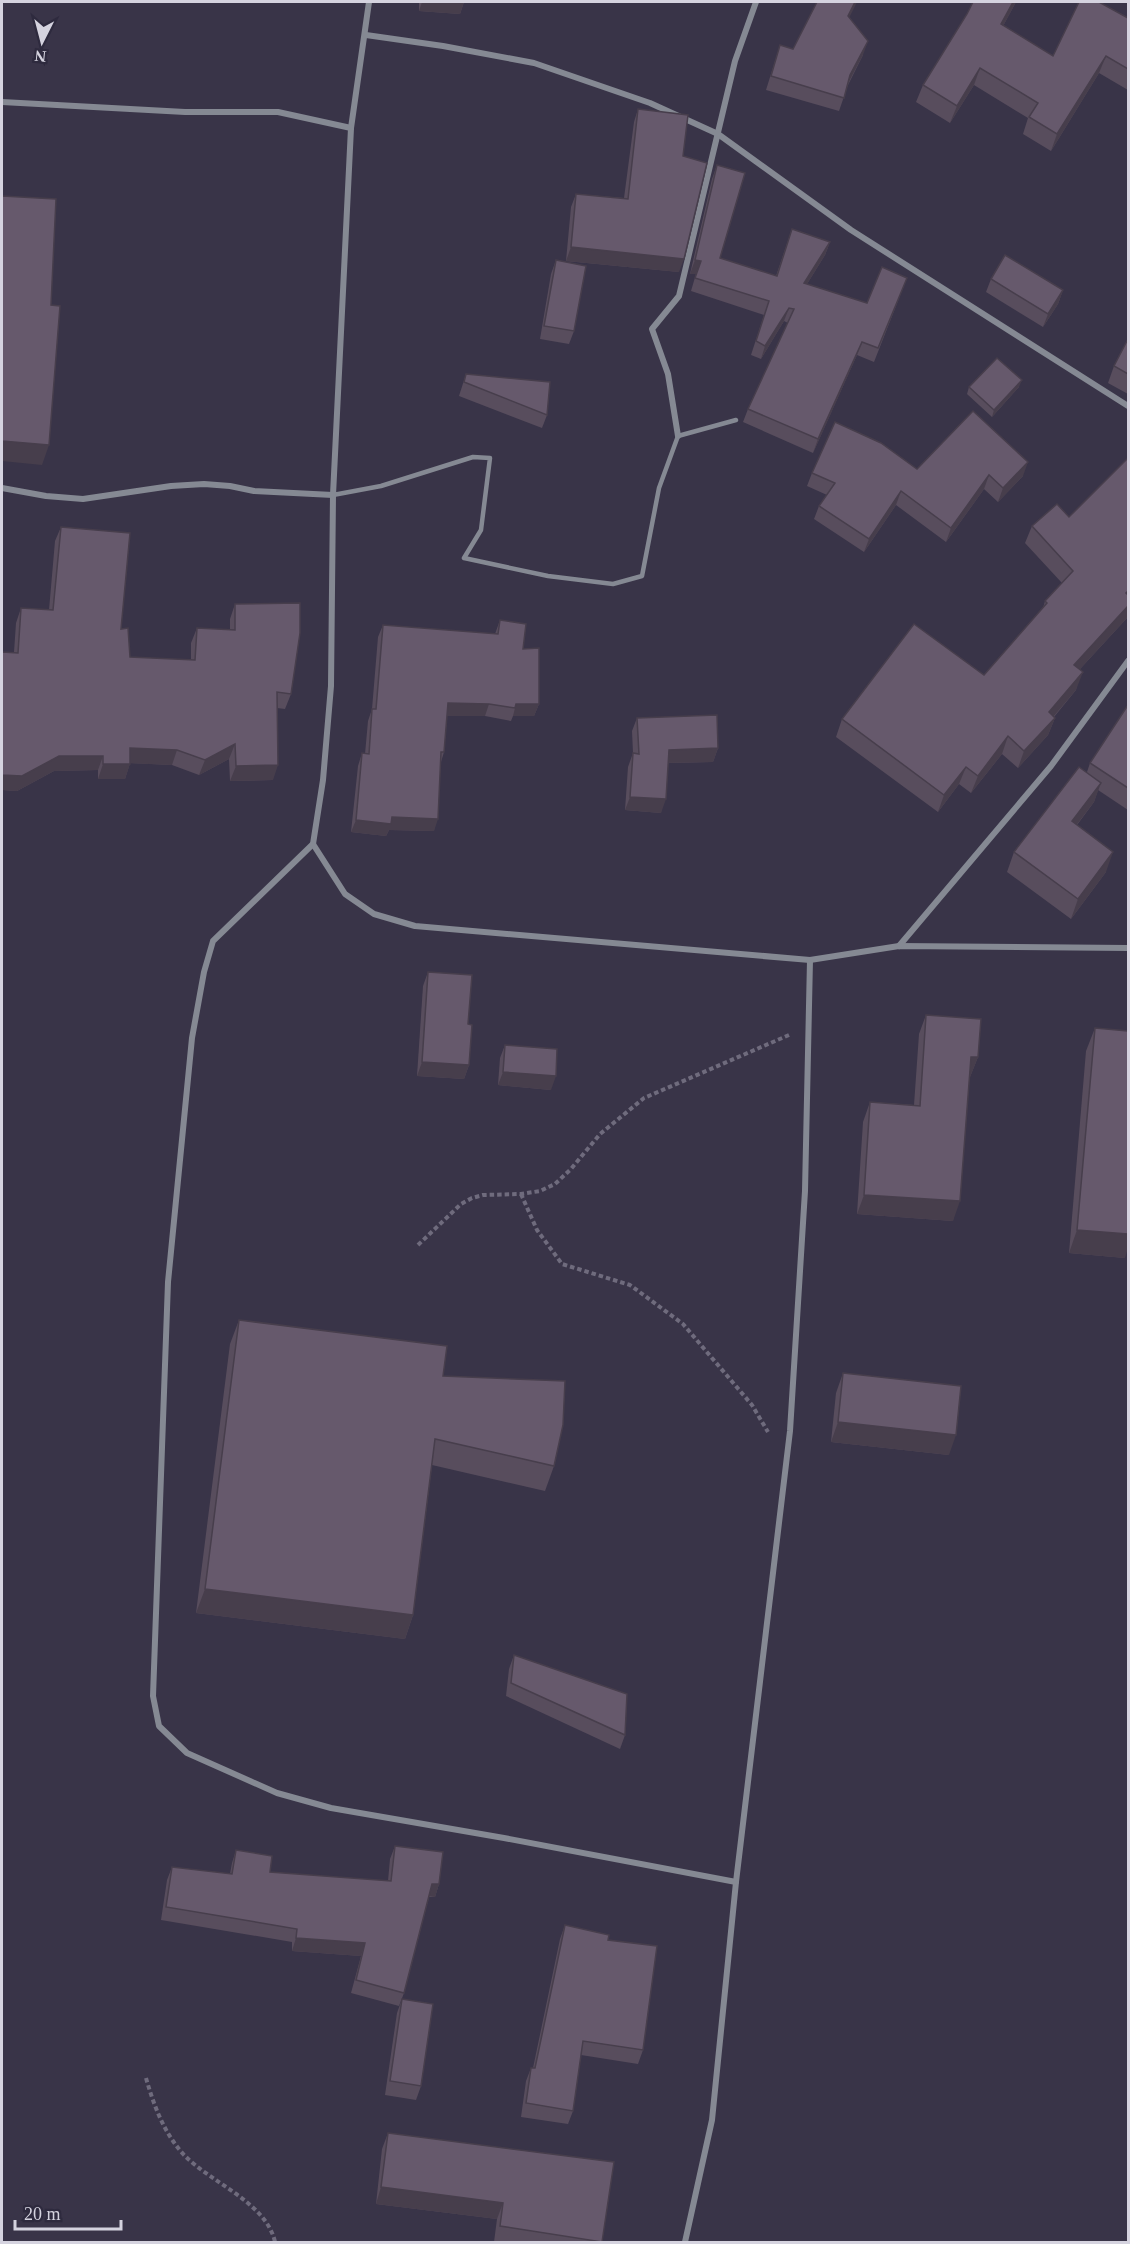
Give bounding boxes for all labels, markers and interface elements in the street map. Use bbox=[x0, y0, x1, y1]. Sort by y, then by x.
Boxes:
north arrow bbox=[12, 12, 72, 72]
text: N bbox=[33, 47, 47, 65]
scale bar bbox=[15, 2193, 122, 2231]
text: 20 m bbox=[24, 2204, 61, 2224]

